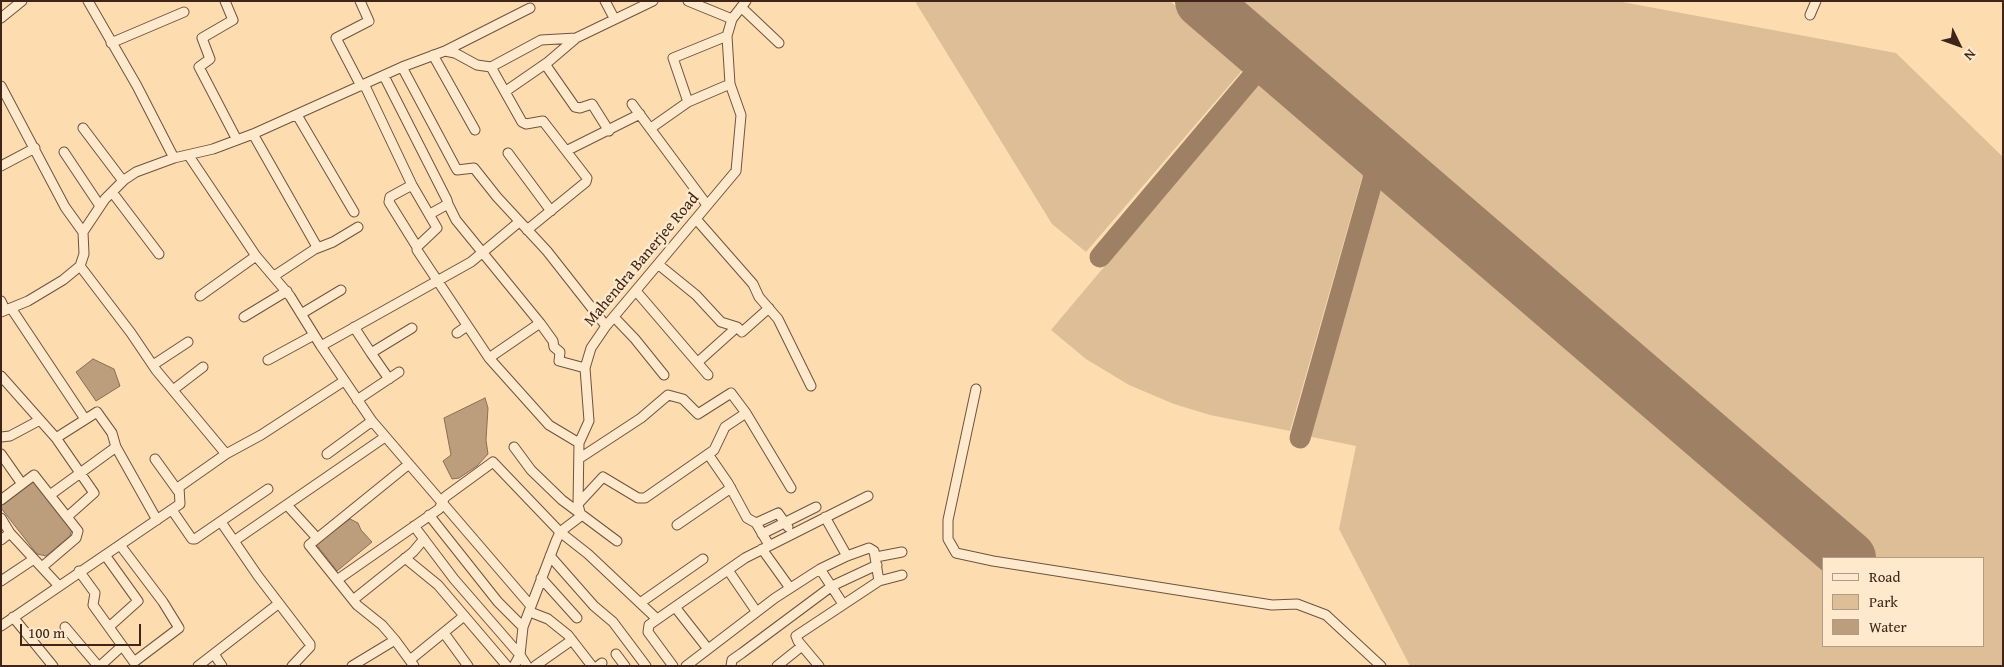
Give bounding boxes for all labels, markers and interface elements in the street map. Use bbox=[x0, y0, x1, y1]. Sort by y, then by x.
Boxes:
north arrow bbox=[1934, 20, 1984, 70]
text: N bbox=[1960, 45, 1981, 65]
street label: Mahendra Banerjee Road bbox=[581, 189, 703, 331]
legend bbox=[1822, 557, 1984, 647]
text: Road bbox=[1869, 566, 1900, 587]
text: Park bbox=[1869, 591, 1898, 612]
scale bar bbox=[22, 614, 144, 646]
text: Water bbox=[1869, 616, 1907, 637]
text: 100 m bbox=[28, 622, 65, 643]

